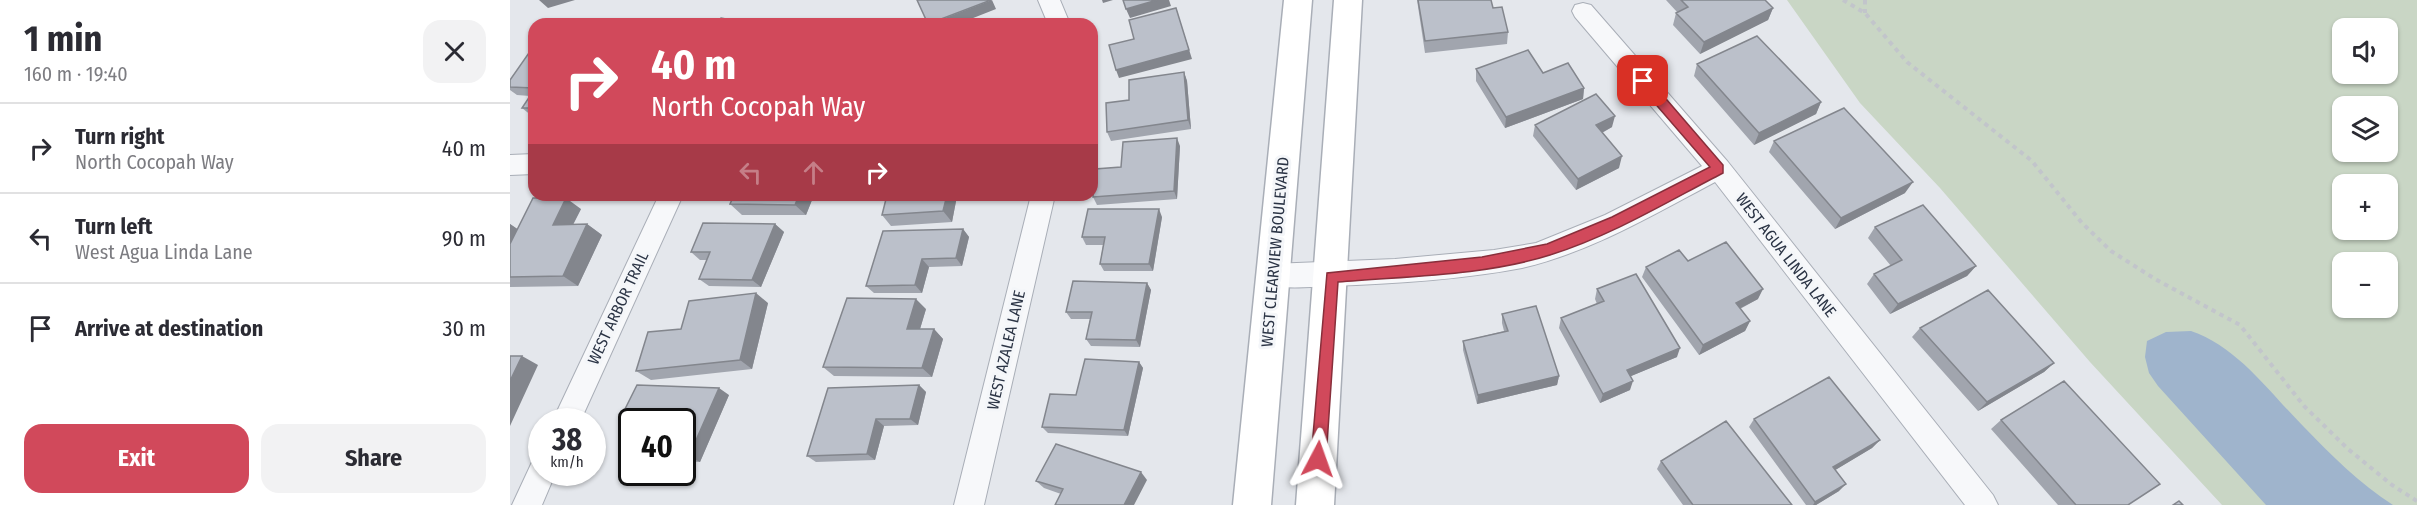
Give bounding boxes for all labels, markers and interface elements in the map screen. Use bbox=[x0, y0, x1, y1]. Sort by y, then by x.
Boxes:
text: 1 min bbox=[24, 17, 102, 61]
map controls bbox=[2332, 18, 2398, 318]
button: sound bbox=[2332, 18, 2398, 84]
button: close bbox=[423, 20, 486, 83]
text: 40 m bbox=[651, 40, 736, 90]
icon: right bbox=[552, 42, 630, 120]
pin bbox=[1617, 55, 1668, 106]
text: 160 m · 19:40 bbox=[24, 62, 128, 86]
icon: arrive bbox=[1626, 64, 1659, 97]
text: North Cocopah Way bbox=[651, 91, 865, 123]
button: layers bbox=[2332, 96, 2398, 162]
text: Turn right bbox=[75, 123, 164, 150]
icon: right bbox=[24, 132, 57, 165]
text: 40 m bbox=[442, 135, 486, 162]
text: North Cocopah Way bbox=[75, 150, 234, 174]
icon: left bbox=[734, 156, 767, 189]
icon: ahead bbox=[797, 156, 830, 189]
icon: right bbox=[860, 156, 893, 189]
street label: WEST CLEARVIEW BOULEVARD bbox=[1257, 156, 1293, 348]
button: + bbox=[2332, 174, 2398, 240]
street label: WEST AGUA LINDA LANE bbox=[1732, 189, 1840, 321]
text: Turn left bbox=[75, 213, 153, 240]
icon: left bbox=[24, 222, 57, 255]
text: 90 m bbox=[442, 225, 486, 252]
text: West Agua Linda Lane bbox=[75, 240, 253, 264]
street label: WEST ARBOR TRAIL bbox=[584, 249, 652, 367]
button: − bbox=[2332, 252, 2398, 318]
street label: WEST AZALEA LANE bbox=[983, 288, 1029, 412]
icon: arrive bbox=[24, 312, 57, 345]
text: Arrive at destination bbox=[75, 315, 263, 342]
text: 30 m bbox=[443, 315, 486, 342]
speed limit sign: 40 bbox=[618, 408, 696, 486]
text: 38 bbox=[552, 422, 582, 458]
button: Exit bbox=[24, 424, 249, 493]
button: Share bbox=[261, 424, 486, 493]
position arrow bbox=[1286, 427, 1350, 491]
text: km/h bbox=[550, 453, 584, 471]

